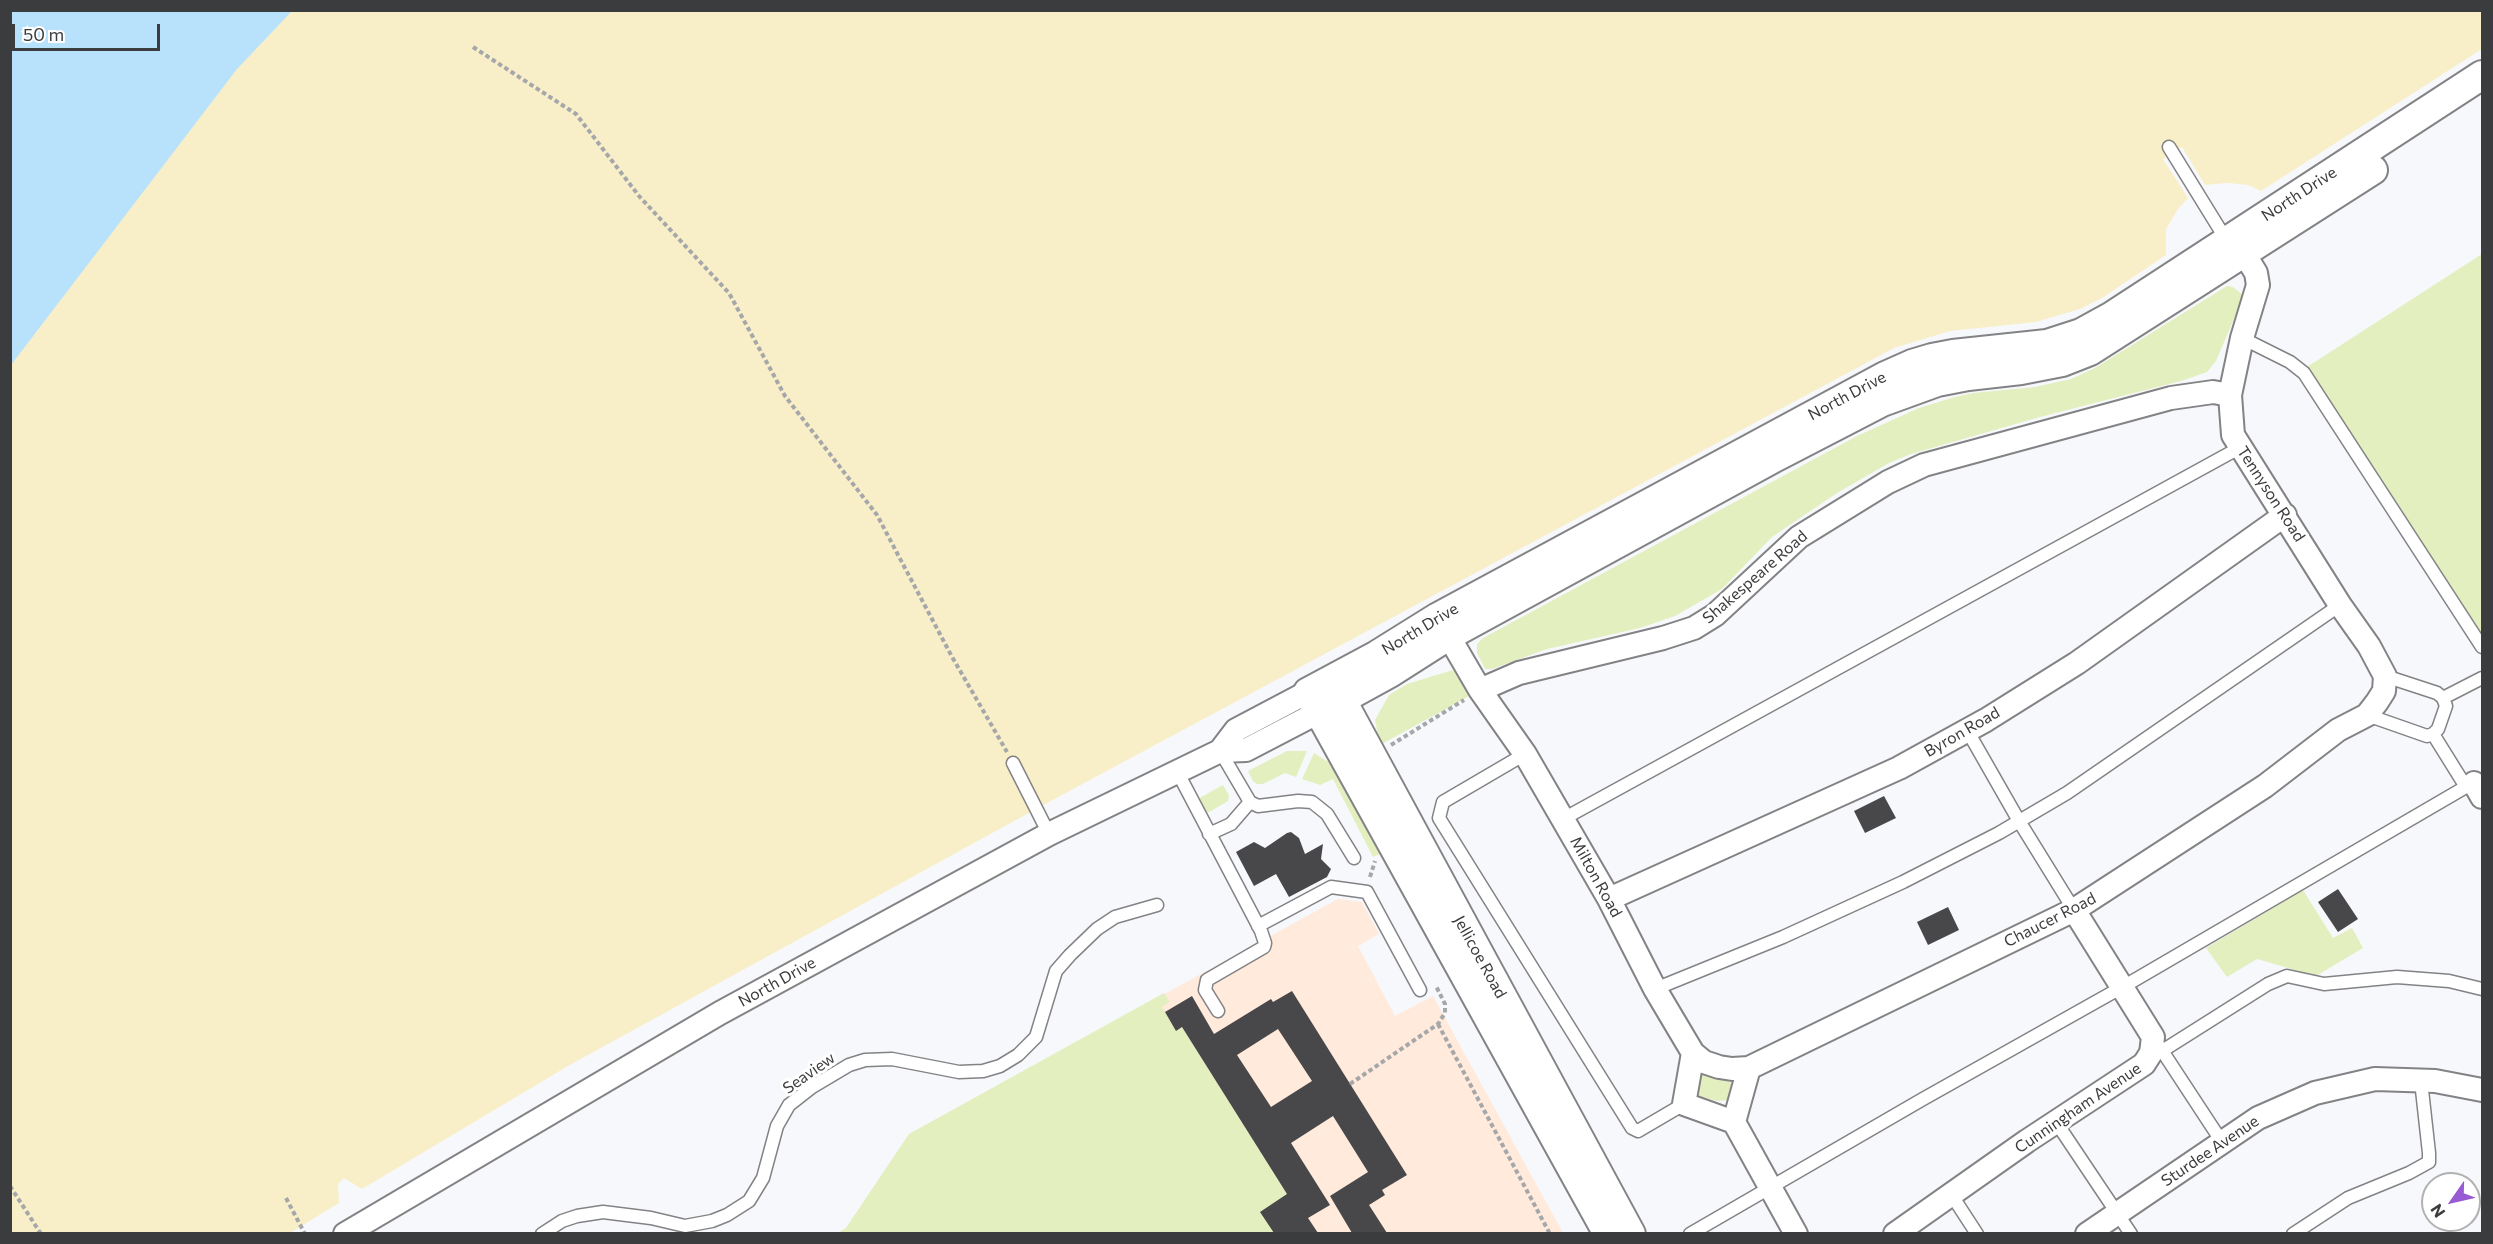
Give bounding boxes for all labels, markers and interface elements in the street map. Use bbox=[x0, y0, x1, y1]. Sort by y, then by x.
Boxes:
scale bar bbox=[15, 12, 164, 50]
text: 50 m bbox=[23, 23, 64, 45]
street label: North Drive bbox=[2258, 163, 2340, 225]
street label: North Drive bbox=[1805, 367, 1889, 425]
street label: Tennyson Road bbox=[2233, 443, 2309, 545]
street label: Shakespeare Road bbox=[1699, 526, 1811, 628]
street label: North Drive bbox=[1378, 599, 1462, 659]
street label: Byron Road bbox=[1921, 703, 2003, 761]
street label: Milton Road bbox=[1566, 833, 1626, 921]
street label: Chaucer Road bbox=[2001, 889, 2099, 951]
street label: Jellicoe Road bbox=[1449, 912, 1511, 1002]
street label: North Drive bbox=[735, 953, 819, 1011]
street label: Seaview bbox=[779, 1048, 839, 1098]
street label: Cunningham Avenue bbox=[2011, 1059, 2145, 1157]
street label: Sturdee Avenue bbox=[2158, 1111, 2262, 1191]
north arrow bbox=[2421, 1172, 2481, 1232]
text: N bbox=[2426, 1201, 2449, 1222]

